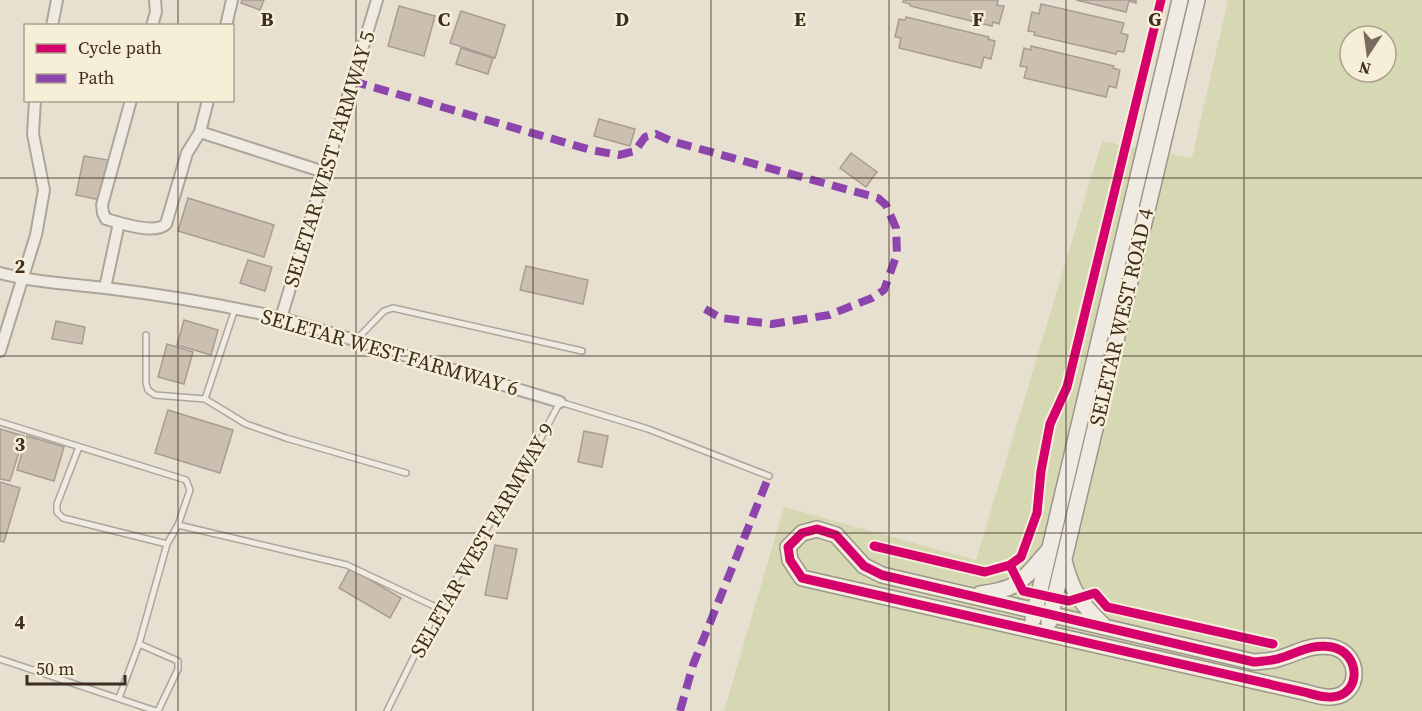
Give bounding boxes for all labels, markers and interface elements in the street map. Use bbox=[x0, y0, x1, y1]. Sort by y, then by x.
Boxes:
text: B bbox=[260, 5, 274, 33]
text: C bbox=[438, 5, 450, 33]
text: D bbox=[615, 5, 629, 33]
text: E bbox=[794, 5, 806, 33]
text: F bbox=[972, 5, 984, 33]
text: G bbox=[1148, 5, 1162, 33]
legend bbox=[24, 24, 234, 102]
north arrow bbox=[1338, 24, 1398, 84]
street label: SELETAR WEST FARMWAY 5 bbox=[276, 27, 382, 291]
text: Cycle path bbox=[78, 35, 162, 60]
text: N bbox=[1356, 57, 1373, 81]
text: Path bbox=[78, 65, 115, 90]
street label: SELETAR WEST ROAD 4 bbox=[1082, 205, 1160, 429]
text: 2 bbox=[15, 252, 26, 280]
street label: SELETAR WEST FARMWAY 6 bbox=[258, 301, 522, 403]
street label: SELETAR WEST FARMWAY 9 bbox=[403, 417, 561, 663]
text: 3 bbox=[15, 430, 26, 458]
text: 4 bbox=[15, 608, 26, 636]
scale bar bbox=[27, 648, 124, 686]
text: 50 m bbox=[36, 656, 74, 681]

